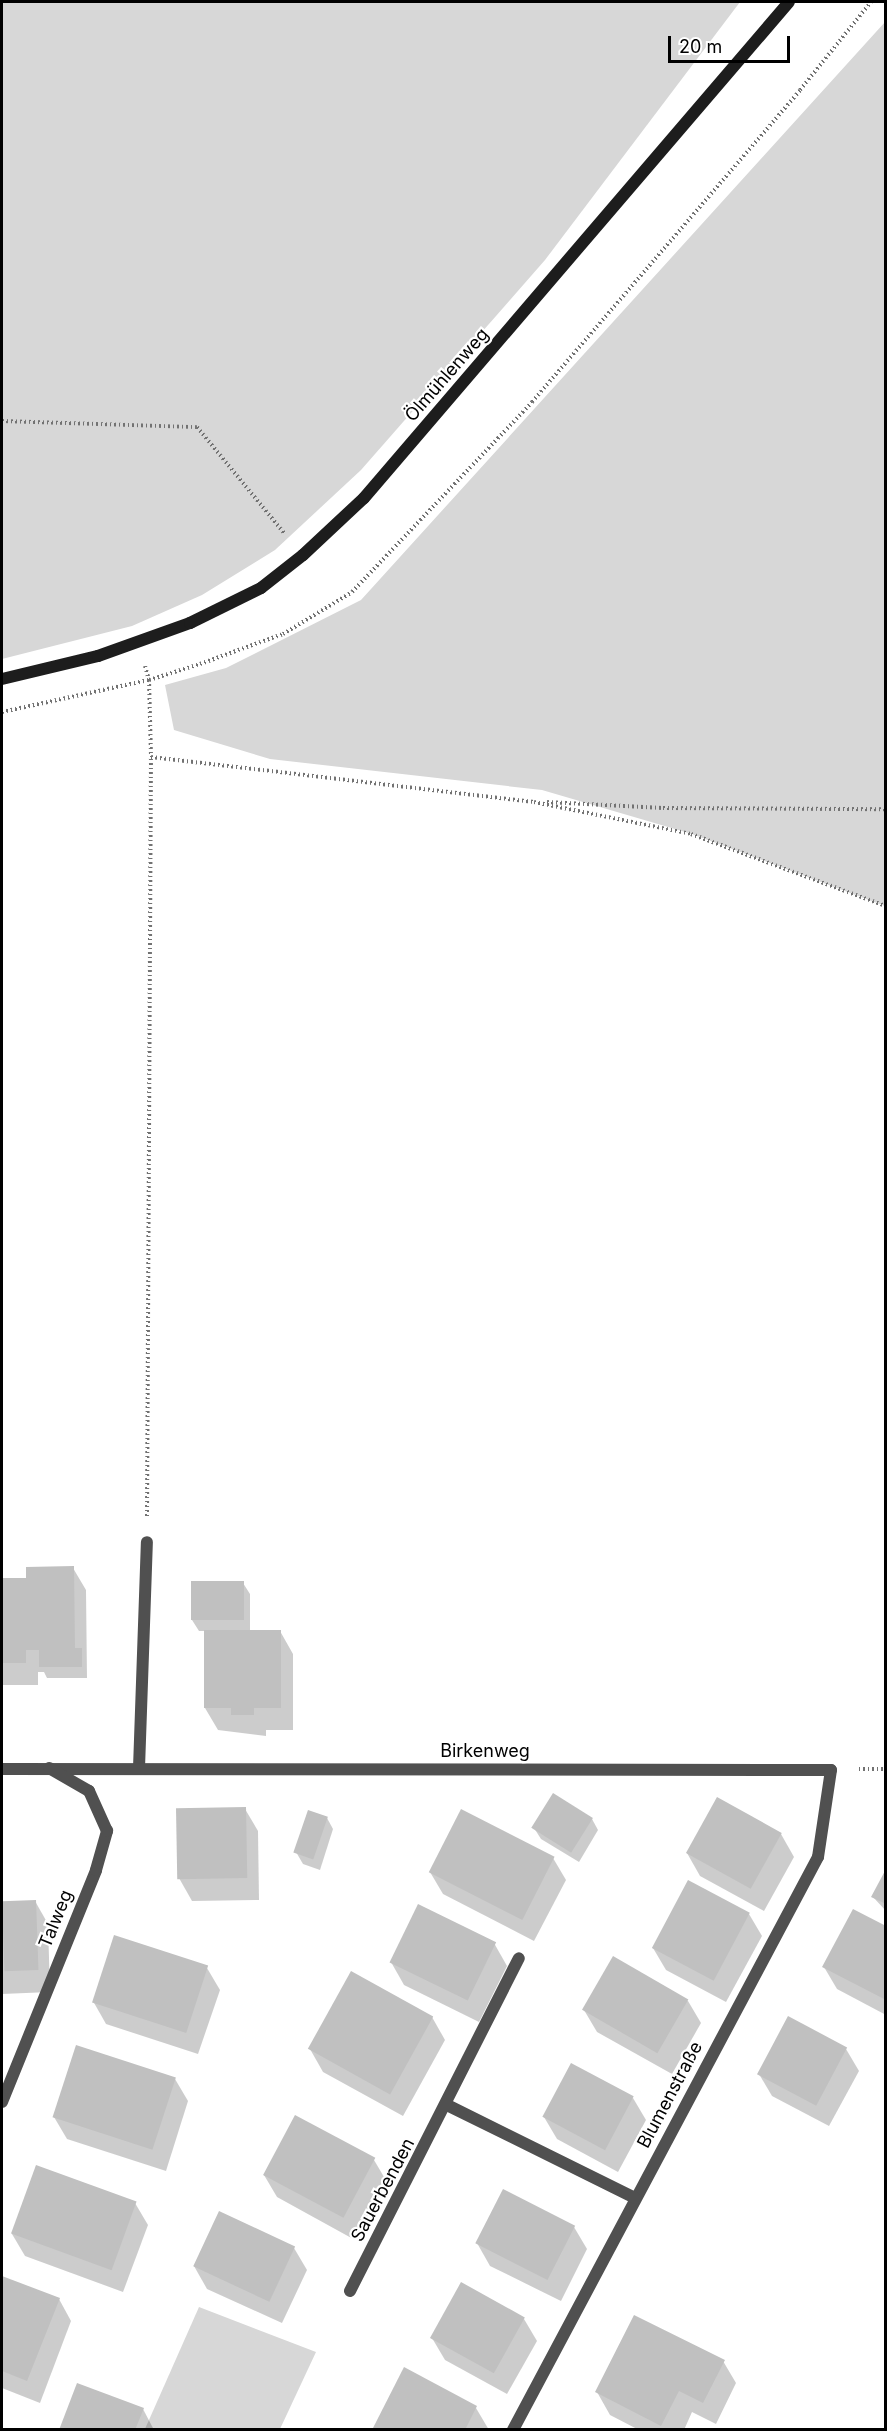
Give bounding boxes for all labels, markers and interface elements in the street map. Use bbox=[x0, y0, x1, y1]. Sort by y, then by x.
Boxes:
scale bar bbox=[671, 24, 792, 62]
text: 20 m bbox=[679, 36, 722, 57]
street label: Ölmühlenweg bbox=[401, 324, 493, 426]
street label: Birkenweg bbox=[440, 1740, 530, 1762]
street label: Talweg bbox=[35, 1887, 77, 1951]
street label: Blumenstraße bbox=[633, 2038, 707, 2152]
street label: Sauerbenden bbox=[347, 2135, 419, 2245]

